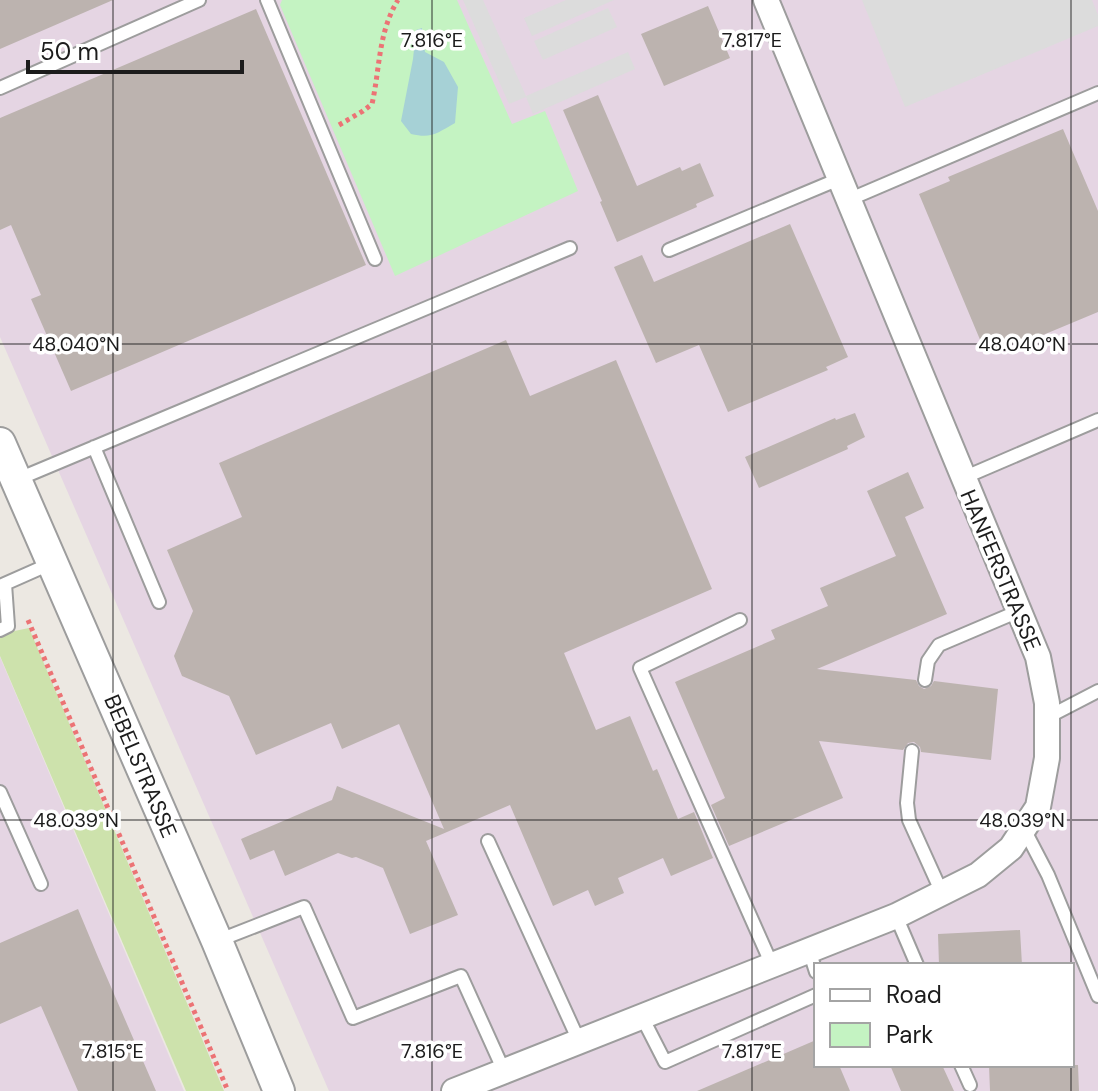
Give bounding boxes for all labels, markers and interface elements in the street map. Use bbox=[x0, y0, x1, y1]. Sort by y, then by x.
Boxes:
scale bar bbox=[28, 24, 242, 74]
text: 7.816°E bbox=[401, 27, 463, 53]
text: 7.817°E bbox=[722, 27, 782, 53]
text: 50 m bbox=[40, 36, 99, 67]
text: 48.040°N bbox=[32, 331, 120, 357]
text: 48.040°N bbox=[978, 331, 1066, 357]
street label: HANFERSTRASSE bbox=[954, 485, 1048, 655]
street label: BEBELSTRASSE bbox=[97, 690, 184, 842]
text: 48.039°N bbox=[33, 807, 119, 833]
text: 48.039°N bbox=[979, 807, 1065, 833]
legend bbox=[814, 963, 1074, 1067]
text: Road bbox=[886, 979, 942, 1010]
text: Park bbox=[886, 1019, 933, 1050]
text: 7.815°E bbox=[82, 1038, 144, 1064]
text: 7.816°E bbox=[401, 1038, 463, 1064]
text: 7.817°E bbox=[722, 1038, 782, 1064]

